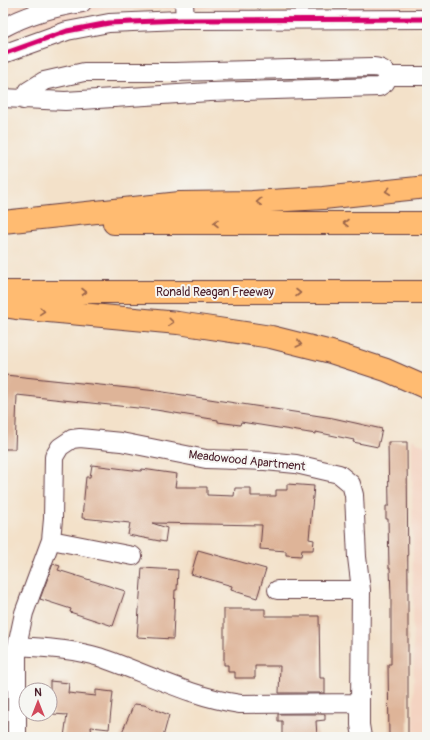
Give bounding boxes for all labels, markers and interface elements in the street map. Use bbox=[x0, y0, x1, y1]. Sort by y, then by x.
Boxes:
one-way arrow bbox=[385, 186, 391, 195]
one-way arrow bbox=[256, 197, 262, 206]
one-way arrow bbox=[213, 219, 219, 227]
one-way arrow bbox=[343, 219, 349, 227]
street label: Ronald Reagan Freeway bbox=[156, 285, 274, 300]
one-way arrow bbox=[81, 288, 87, 296]
one-way arrow bbox=[295, 289, 301, 297]
one-way arrow bbox=[39, 306, 45, 315]
one-way arrow bbox=[168, 318, 174, 327]
one-way arrow bbox=[295, 339, 302, 348]
street label: Meadowood Apartment bbox=[188, 447, 306, 475]
north arrow bbox=[18, 682, 58, 722]
text: N bbox=[34, 686, 42, 699]

